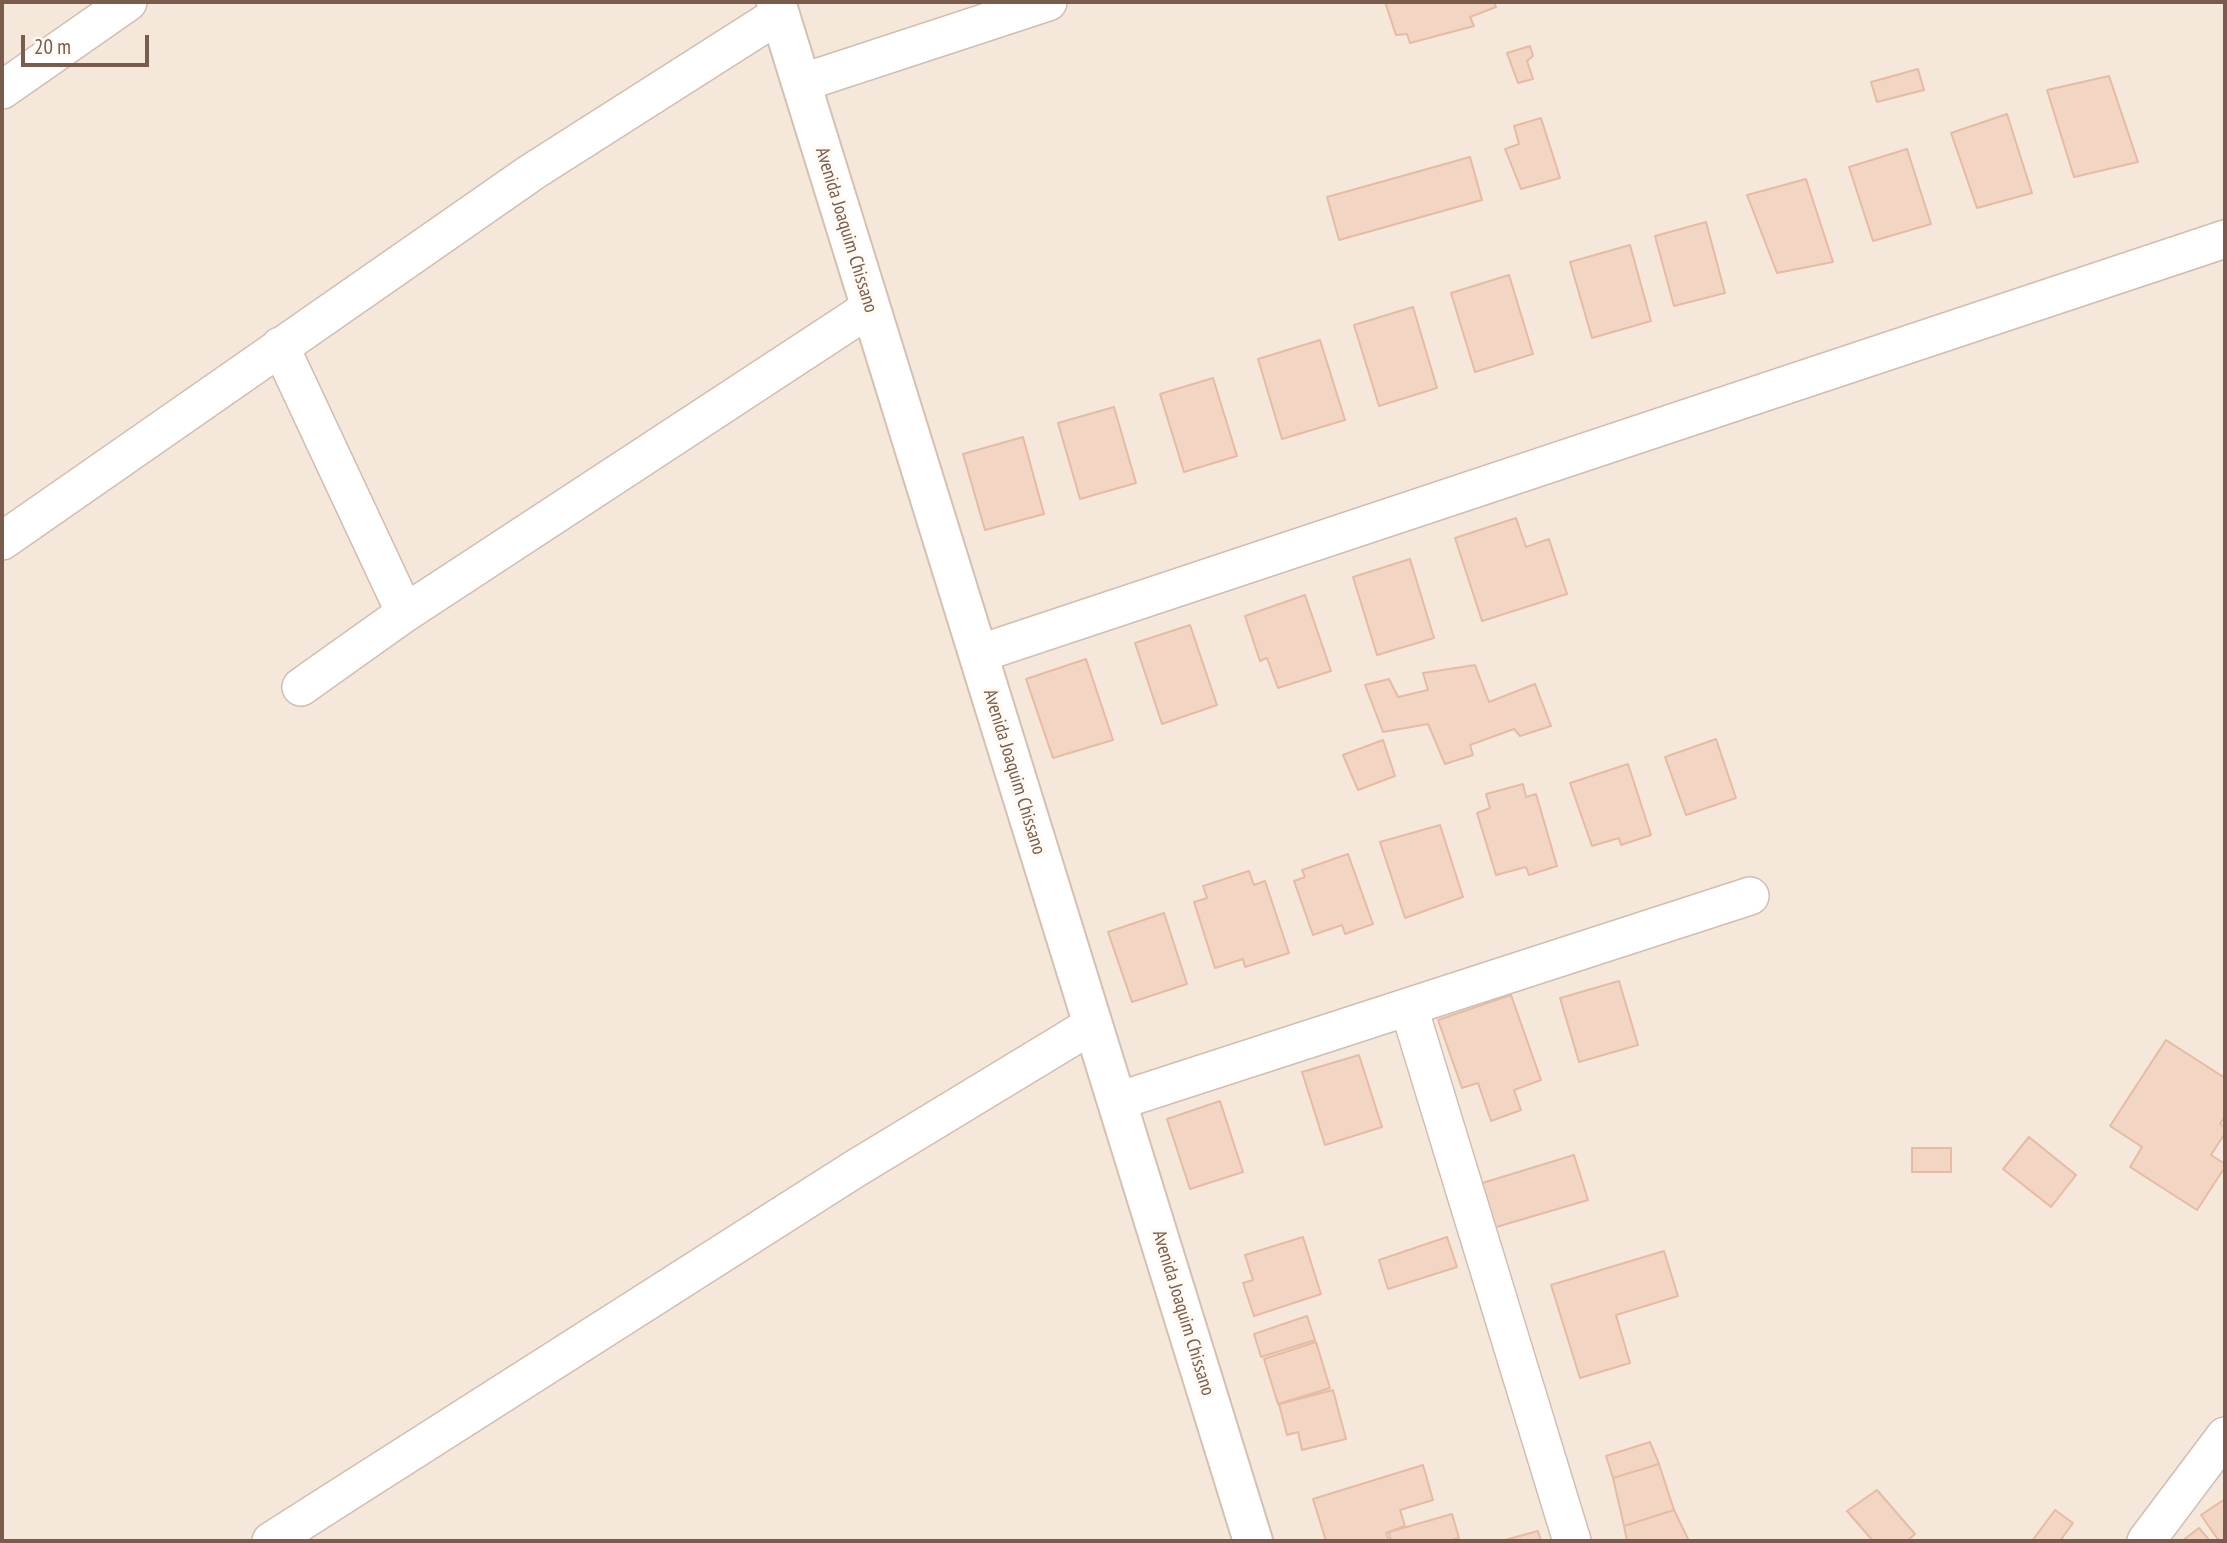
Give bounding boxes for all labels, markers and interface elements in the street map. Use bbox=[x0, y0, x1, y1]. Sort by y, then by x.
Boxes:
scale bar bbox=[24, 21, 152, 65]
text: 20 m bbox=[34, 33, 71, 60]
street label: Avenida Joaquim Chissano bbox=[810, 145, 882, 315]
street label: Avenida Joaquim Chissano bbox=[978, 687, 1050, 857]
street label: Avenida Joaquim Chissano bbox=[1147, 1228, 1219, 1398]

